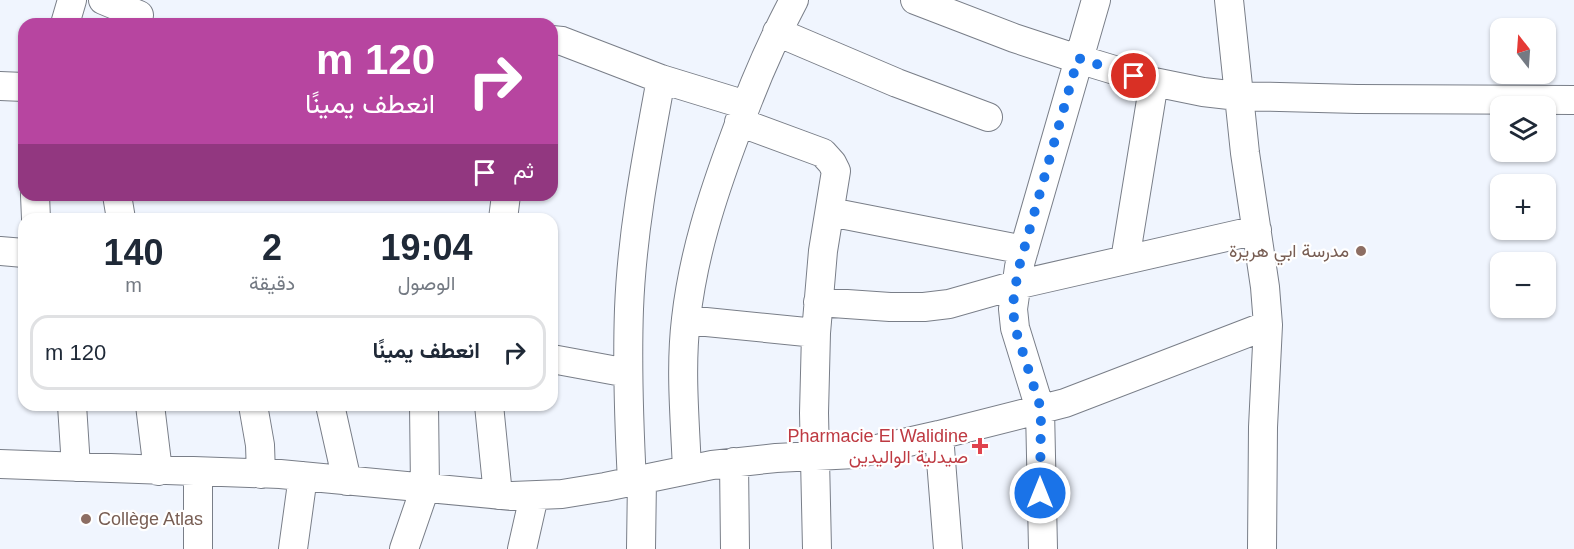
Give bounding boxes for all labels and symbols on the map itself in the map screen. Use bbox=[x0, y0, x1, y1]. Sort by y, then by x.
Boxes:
north arrow bbox=[1490, 18, 1556, 84]
pin bbox=[1108, 50, 1159, 101]
place label: مدرسة ابي هريرة bbox=[1229, 241, 1349, 266]
marker: مدرسة ابي هريرة bbox=[1354, 244, 1368, 258]
place label: Pharmacie El Walidine صيدلية الواليدين bbox=[788, 426, 968, 468]
marker: Pharmacie El Walidine صيدلية الواليدين bbox=[973, 439, 987, 453]
position arrow bbox=[1008, 461, 1072, 525]
place label: Collège Atlas bbox=[98, 509, 203, 529]
marker: Collège Atlas bbox=[79, 512, 93, 526]

